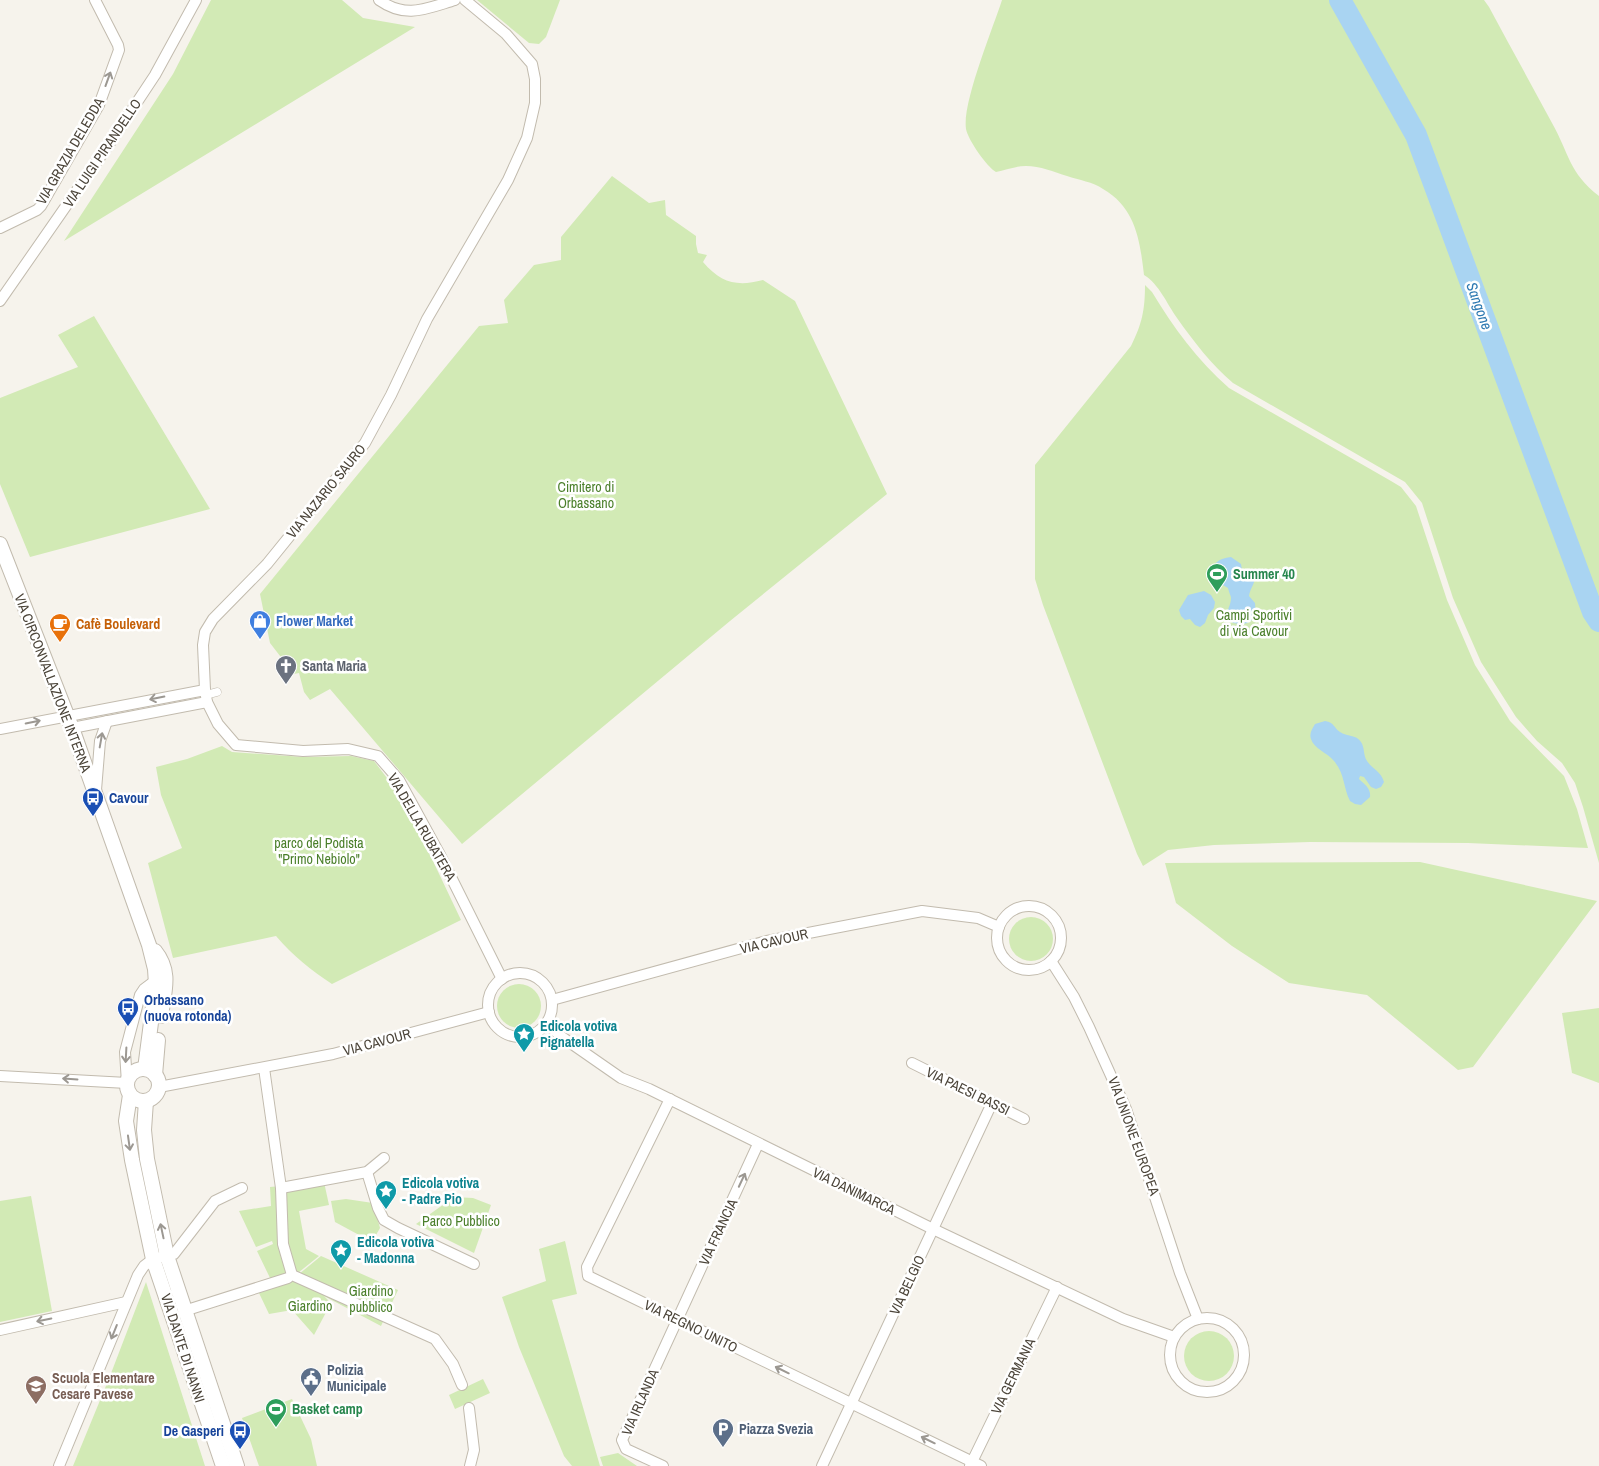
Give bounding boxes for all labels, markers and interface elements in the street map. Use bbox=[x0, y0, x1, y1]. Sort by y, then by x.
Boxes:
one-way arrow bbox=[104, 71, 114, 87]
street label: VIA GRAZIA DELEDDA bbox=[32, 94, 108, 208]
street label: VIA LUIGI PIRANDELLO bbox=[59, 95, 145, 211]
water label: Sangone bbox=[1461, 279, 1498, 333]
street label: VIA NAZARIO SAURO bbox=[282, 440, 370, 542]
park label: Cimitero di Orbassano bbox=[558, 478, 614, 512]
sports icon: Summer 40 bbox=[1205, 562, 1229, 593]
place label: Summer 40 bbox=[1233, 565, 1295, 583]
street label: VIA CIRCONVALLAZIONE INTERNA bbox=[11, 591, 96, 775]
park label: Campi Sportivi di via Cavour bbox=[1216, 606, 1292, 640]
shop icon: Flower Market bbox=[248, 609, 272, 640]
cafe icon: Cafè Boulevard bbox=[48, 612, 72, 643]
place label: Flower Market bbox=[276, 612, 353, 630]
place label: Cafè Boulevard bbox=[76, 615, 160, 633]
church icon: Santa Maria bbox=[274, 654, 298, 685]
place label: Santa Maria bbox=[302, 657, 367, 675]
one-way arrow bbox=[149, 694, 165, 704]
one-way arrow bbox=[25, 717, 41, 726]
one-way arrow bbox=[97, 732, 107, 748]
street label: VIA DELLA RUBATERA bbox=[384, 770, 460, 884]
bus stop icon: Cavour bbox=[81, 786, 105, 817]
place label: Cavour bbox=[109, 789, 149, 807]
park label: parco del Podista "Primo Nebiolo" bbox=[274, 834, 364, 868]
street label: VIA CAVOUR bbox=[738, 924, 810, 958]
place label: Orbassano (nuova rotonda) bbox=[144, 991, 232, 1025]
bus stop icon: Orbassano (nuova rotonda) bbox=[116, 996, 140, 1027]
place label: Edicola votiva Pignatella bbox=[540, 1017, 618, 1051]
place icon: Edicola votiva Pignatella bbox=[512, 1022, 536, 1053]
street label: VIA CAVOUR bbox=[341, 1024, 413, 1060]
one-way arrow bbox=[122, 1046, 131, 1062]
street label: VIA PAESI BASSI bbox=[923, 1063, 1013, 1119]
street label: VIA UNIONE EUROPEA bbox=[1104, 1074, 1164, 1198]
one-way arrow bbox=[62, 1075, 78, 1084]
one-way arrow bbox=[125, 1135, 135, 1151]
street label: VIA DANIMARCA bbox=[810, 1163, 899, 1219]
one-way arrow bbox=[737, 1173, 747, 1188]
place label: Edicola votiva - Padre Pio bbox=[402, 1174, 480, 1208]
place icon: Edicola votiva - Padre Pio bbox=[374, 1179, 398, 1210]
street label: VIA FRANCIA bbox=[695, 1196, 741, 1268]
park label: Parco Pubblico bbox=[422, 1212, 500, 1230]
one-way arrow bbox=[157, 1223, 166, 1239]
place label: Edicola votiva - Madonna bbox=[357, 1233, 435, 1267]
place icon: Edicola votiva - Madonna bbox=[329, 1238, 353, 1269]
street label: VIA BELGIO bbox=[885, 1252, 929, 1318]
park label: Giardino pubblico bbox=[349, 1282, 393, 1316]
street label: VIA DANTE DI NANNI bbox=[157, 1291, 209, 1405]
street label: VIA REGNO UNITO bbox=[641, 1296, 741, 1356]
park label: Giardino bbox=[288, 1297, 332, 1315]
one-way arrow bbox=[36, 1316, 52, 1326]
one-way arrow bbox=[108, 1324, 118, 1339]
street label: VIA GERMANIA bbox=[987, 1335, 1039, 1417]
place label: Polizia Municipale bbox=[327, 1361, 386, 1395]
one-way arrow bbox=[774, 1365, 789, 1375]
public building icon: Polizia Municipale bbox=[299, 1366, 323, 1397]
street label: VIA IRLANDA bbox=[617, 1366, 663, 1438]
place label: Scuola Elementare Cesare Pavese bbox=[52, 1369, 155, 1403]
school or university icon: Scuola Elementare Cesare Pavese bbox=[24, 1374, 48, 1405]
sports icon: Basket camp bbox=[264, 1397, 288, 1428]
place label: Basket camp bbox=[292, 1400, 363, 1418]
parking icon: Piazza Svezia bbox=[711, 1417, 735, 1448]
bus stop icon: De Gasperi bbox=[228, 1419, 252, 1450]
place label: Piazza Svezia bbox=[739, 1420, 814, 1438]
place label: De Gasperi bbox=[163, 1422, 224, 1440]
one-way arrow bbox=[921, 1435, 936, 1444]

